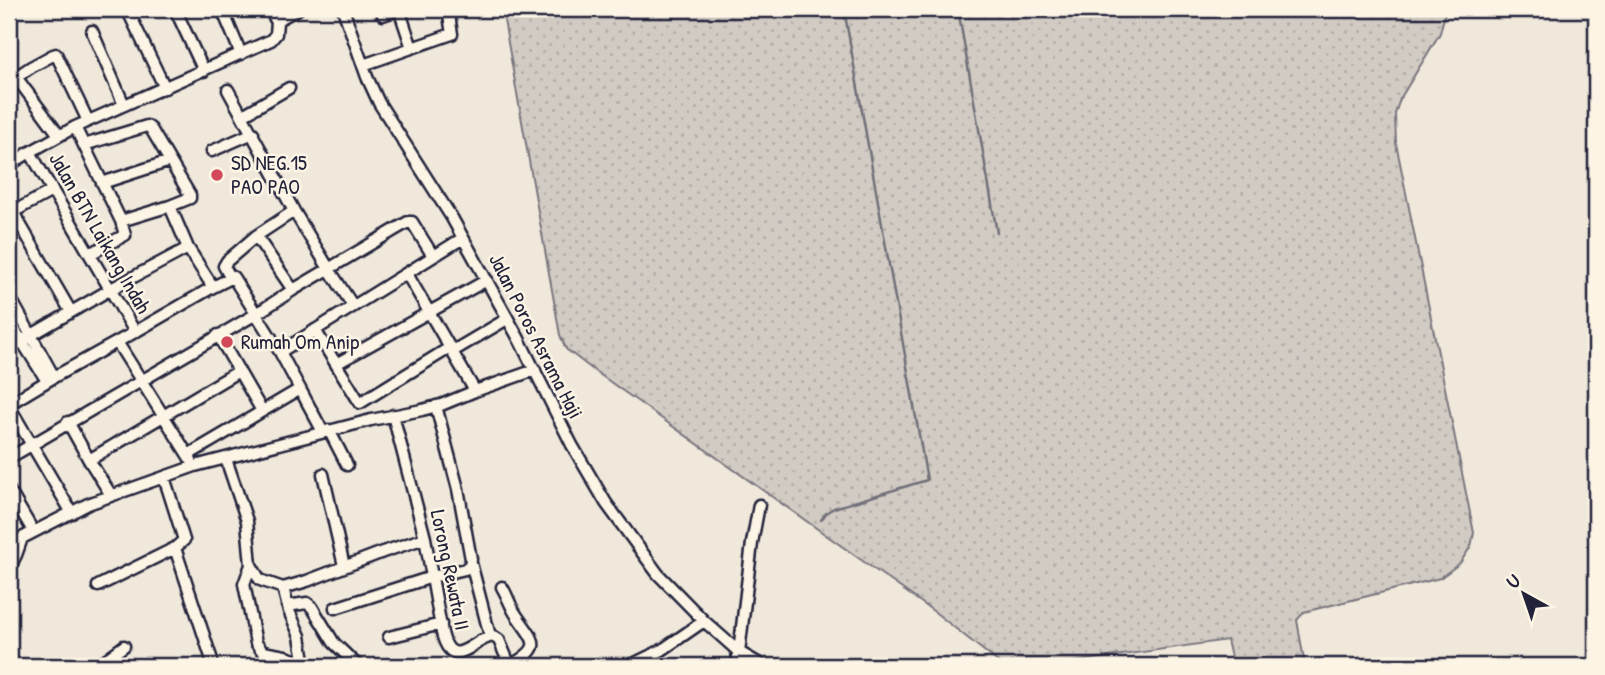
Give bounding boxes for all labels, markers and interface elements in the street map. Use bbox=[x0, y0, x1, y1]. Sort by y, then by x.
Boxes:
street label: Jalan BTN Laikang Indah bbox=[42, 147, 158, 319]
place label: SD NEG.15 PAO PAO bbox=[231, 148, 307, 201]
marker: SD NEG.15 PAO PAO bbox=[209, 167, 225, 183]
street label: Jalan Poros Asrama Haji bbox=[482, 248, 591, 423]
place label: Rumah Om Anip bbox=[241, 327, 359, 356]
marker: Rumah Om Anip bbox=[219, 334, 235, 350]
street label: Lorong Rewata II bbox=[424, 507, 477, 633]
north arrow bbox=[1490, 560, 1560, 630]
text: U bbox=[1501, 567, 1526, 594]

